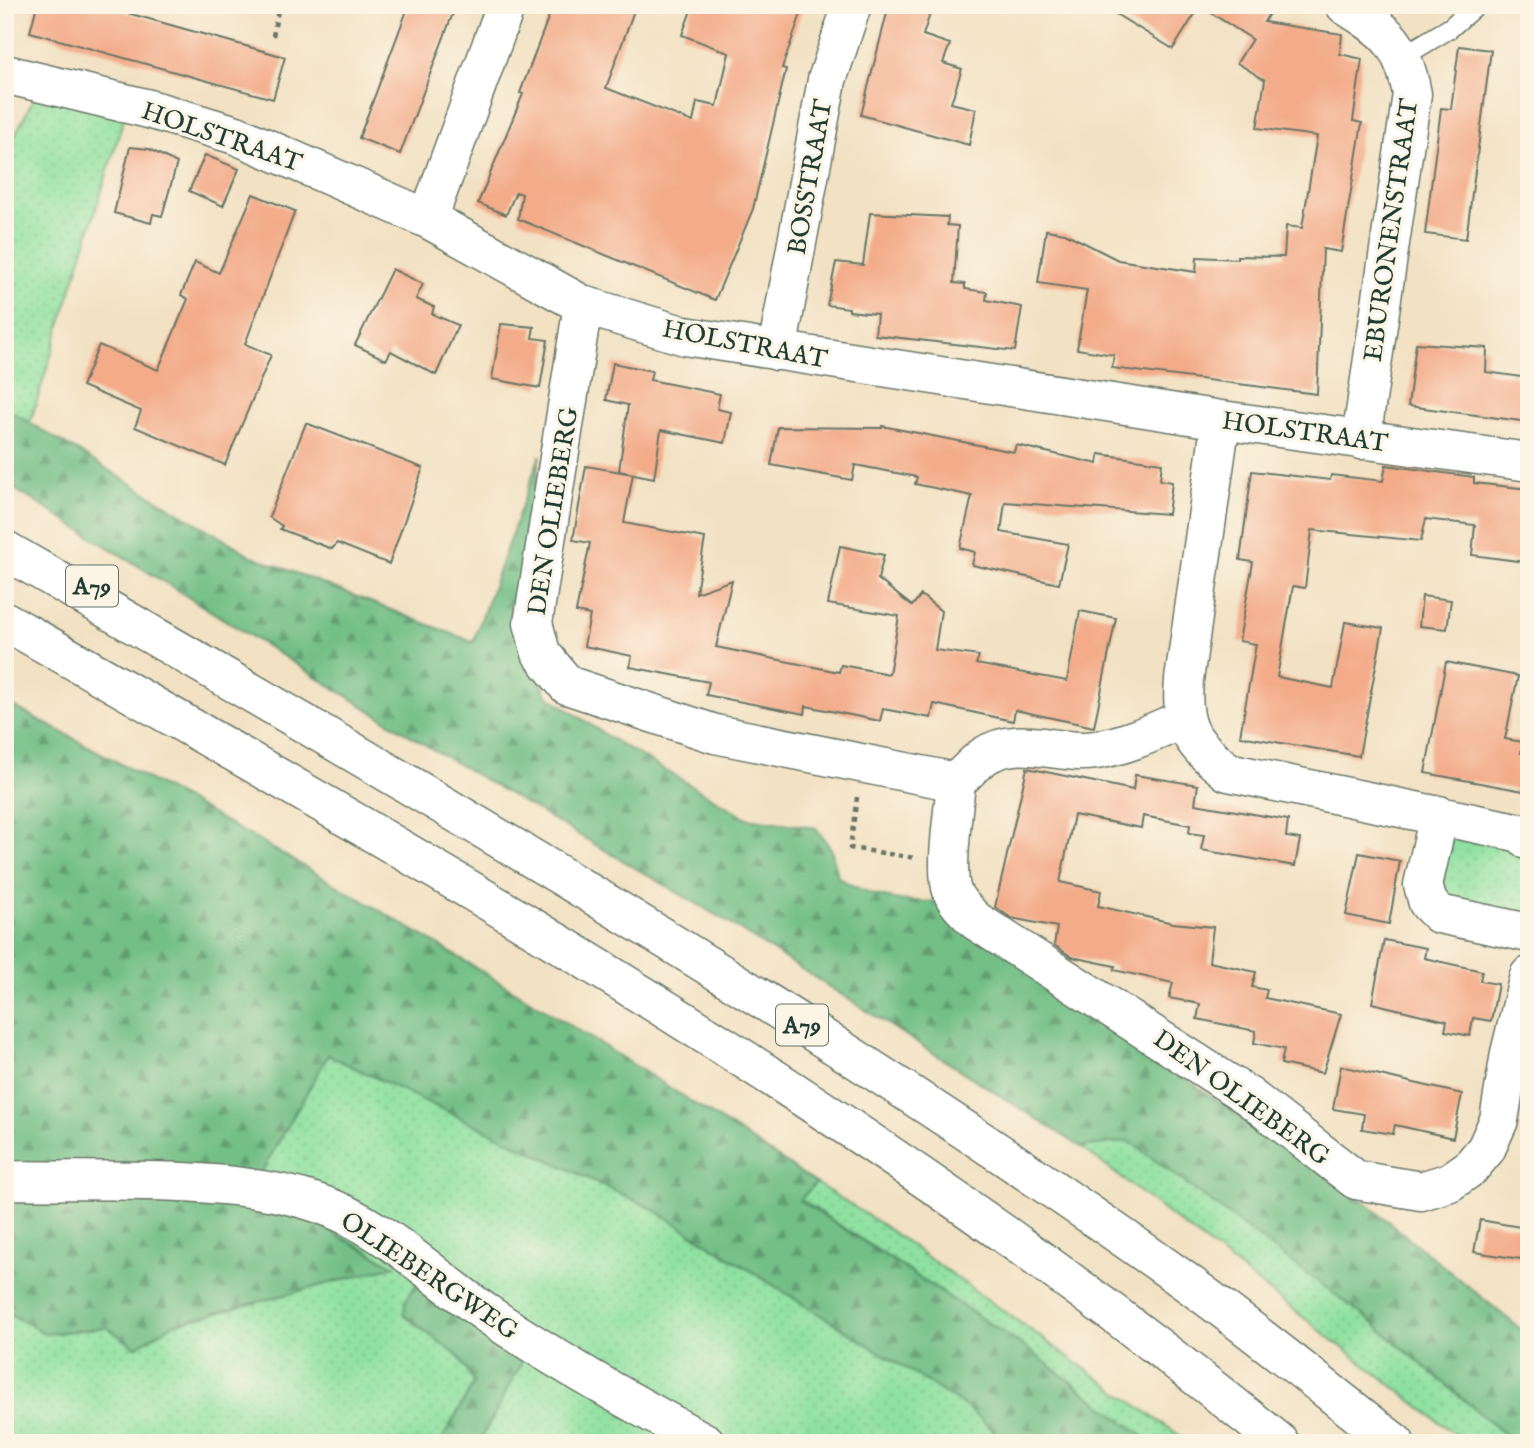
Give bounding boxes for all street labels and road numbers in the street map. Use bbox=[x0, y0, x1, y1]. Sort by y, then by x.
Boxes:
street label: HOLSTRAAT bbox=[137, 95, 306, 180]
street label: EBURONENSTRAAT bbox=[1357, 96, 1426, 364]
street label: BOSSTRAAT bbox=[781, 97, 840, 258]
street label: HOLSTRAAT bbox=[660, 312, 830, 377]
street label: DEN OLIEBERG bbox=[521, 404, 586, 618]
street label: HOLSTRAAT bbox=[1220, 405, 1390, 460]
road number: A79 bbox=[66, 566, 118, 606]
road number: A79 bbox=[776, 1004, 828, 1045]
street label: DEN OLIEBERG bbox=[1146, 1023, 1336, 1174]
street label: OLIEBERGWEG bbox=[334, 1205, 525, 1348]

